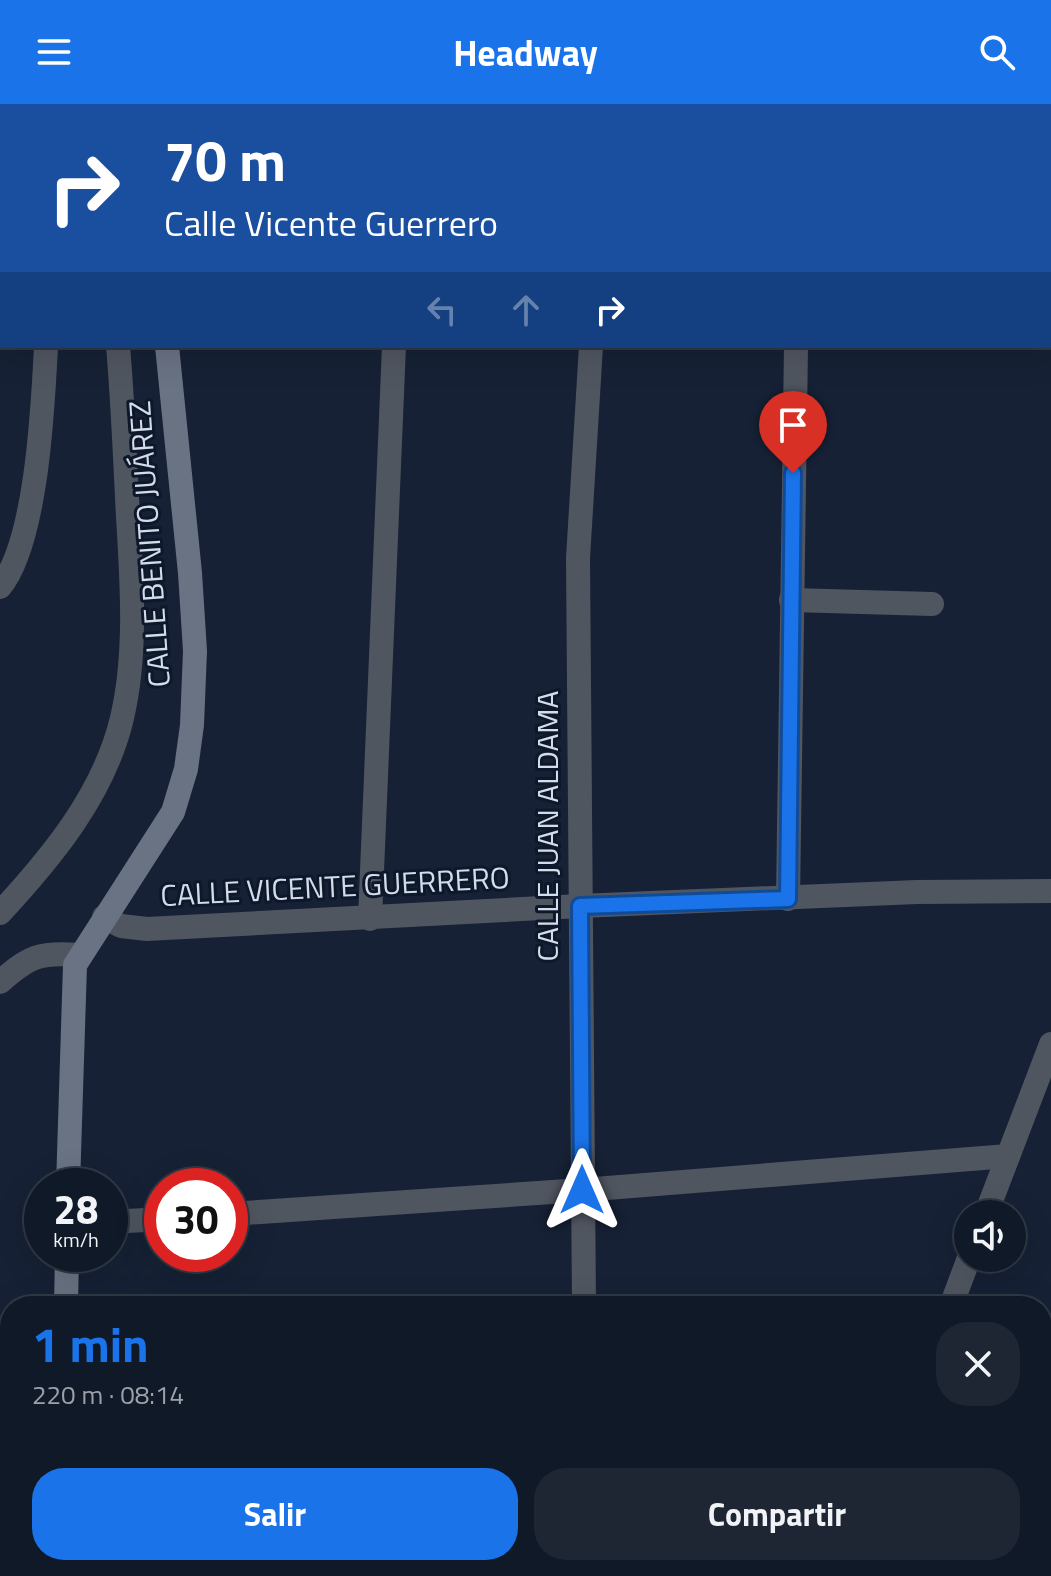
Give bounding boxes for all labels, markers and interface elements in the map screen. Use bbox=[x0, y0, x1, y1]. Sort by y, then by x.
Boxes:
text: Headway bbox=[453, 25, 598, 80]
icon: menu bbox=[32, 30, 76, 74]
icon: search bbox=[975, 30, 1019, 74]
text: 70 m bbox=[164, 118, 286, 203]
icon: right bbox=[32, 136, 136, 240]
text: Calle Vicente Guerrero bbox=[164, 195, 498, 250]
icon: left bbox=[420, 288, 464, 332]
icon: ahead bbox=[504, 288, 548, 332]
icon: right bbox=[588, 288, 632, 332]
pin bbox=[759, 391, 827, 473]
street label: CALLE BENITO JUÁREZ bbox=[116, 399, 182, 689]
icon: arrive bbox=[771, 403, 815, 447]
street label: CALLE JUAN ALDAMA bbox=[524, 690, 570, 961]
street label: CALLE VICENTE GUERRERO bbox=[159, 854, 511, 918]
position arrow bbox=[540, 1148, 624, 1232]
speed limit sign: 30 bbox=[144, 1168, 248, 1272]
text: 28 bbox=[54, 1179, 98, 1240]
map controls bbox=[954, 1200, 1026, 1272]
button: sound bbox=[954, 1200, 1026, 1272]
text: km/h bbox=[53, 1224, 99, 1255]
text: 1 min bbox=[32, 1308, 149, 1381]
button: close bbox=[936, 1322, 1020, 1406]
text: 220 m · 08:14 bbox=[32, 1375, 184, 1414]
button: Salir bbox=[32, 1468, 518, 1560]
button: Compartir bbox=[534, 1468, 1020, 1560]

